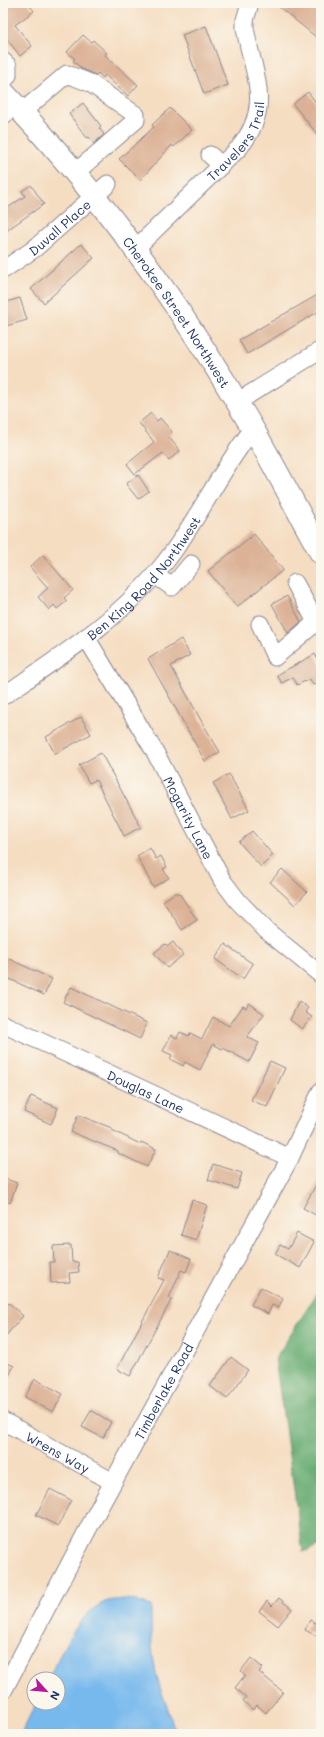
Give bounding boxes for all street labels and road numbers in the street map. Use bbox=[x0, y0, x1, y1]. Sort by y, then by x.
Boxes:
street label: Travelers Trail bbox=[202, 101, 267, 184]
street label: Duvall Place bbox=[25, 195, 94, 259]
street label: Cherokee Street Northwest bbox=[120, 233, 235, 391]
street label: Ben King Road Northwest bbox=[83, 512, 203, 643]
street label: Mcgarity Lane bbox=[161, 773, 218, 862]
street label: Douglas Lane bbox=[105, 1065, 188, 1116]
street label: Timberlake Road bbox=[130, 1340, 196, 1442]
street label: Wrens Way bbox=[23, 1427, 93, 1476]

